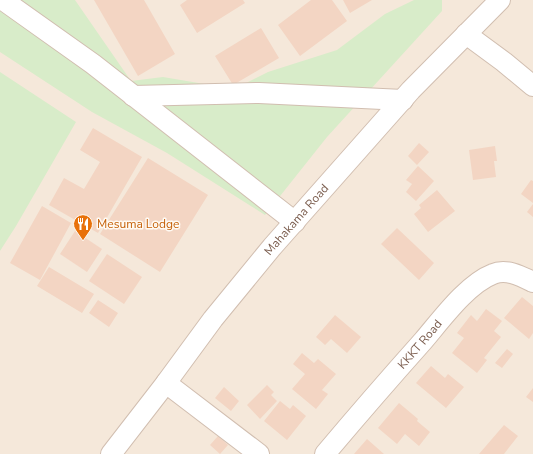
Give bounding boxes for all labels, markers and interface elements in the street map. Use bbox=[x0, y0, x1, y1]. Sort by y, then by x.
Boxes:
street label: Mahakama Road bbox=[261, 181, 332, 258]
restaurant icon: Mesuma Lodge bbox=[72, 213, 94, 241]
place label: Mesuma Lodge bbox=[97, 216, 179, 232]
street label: KKKT Road bbox=[394, 316, 446, 372]

